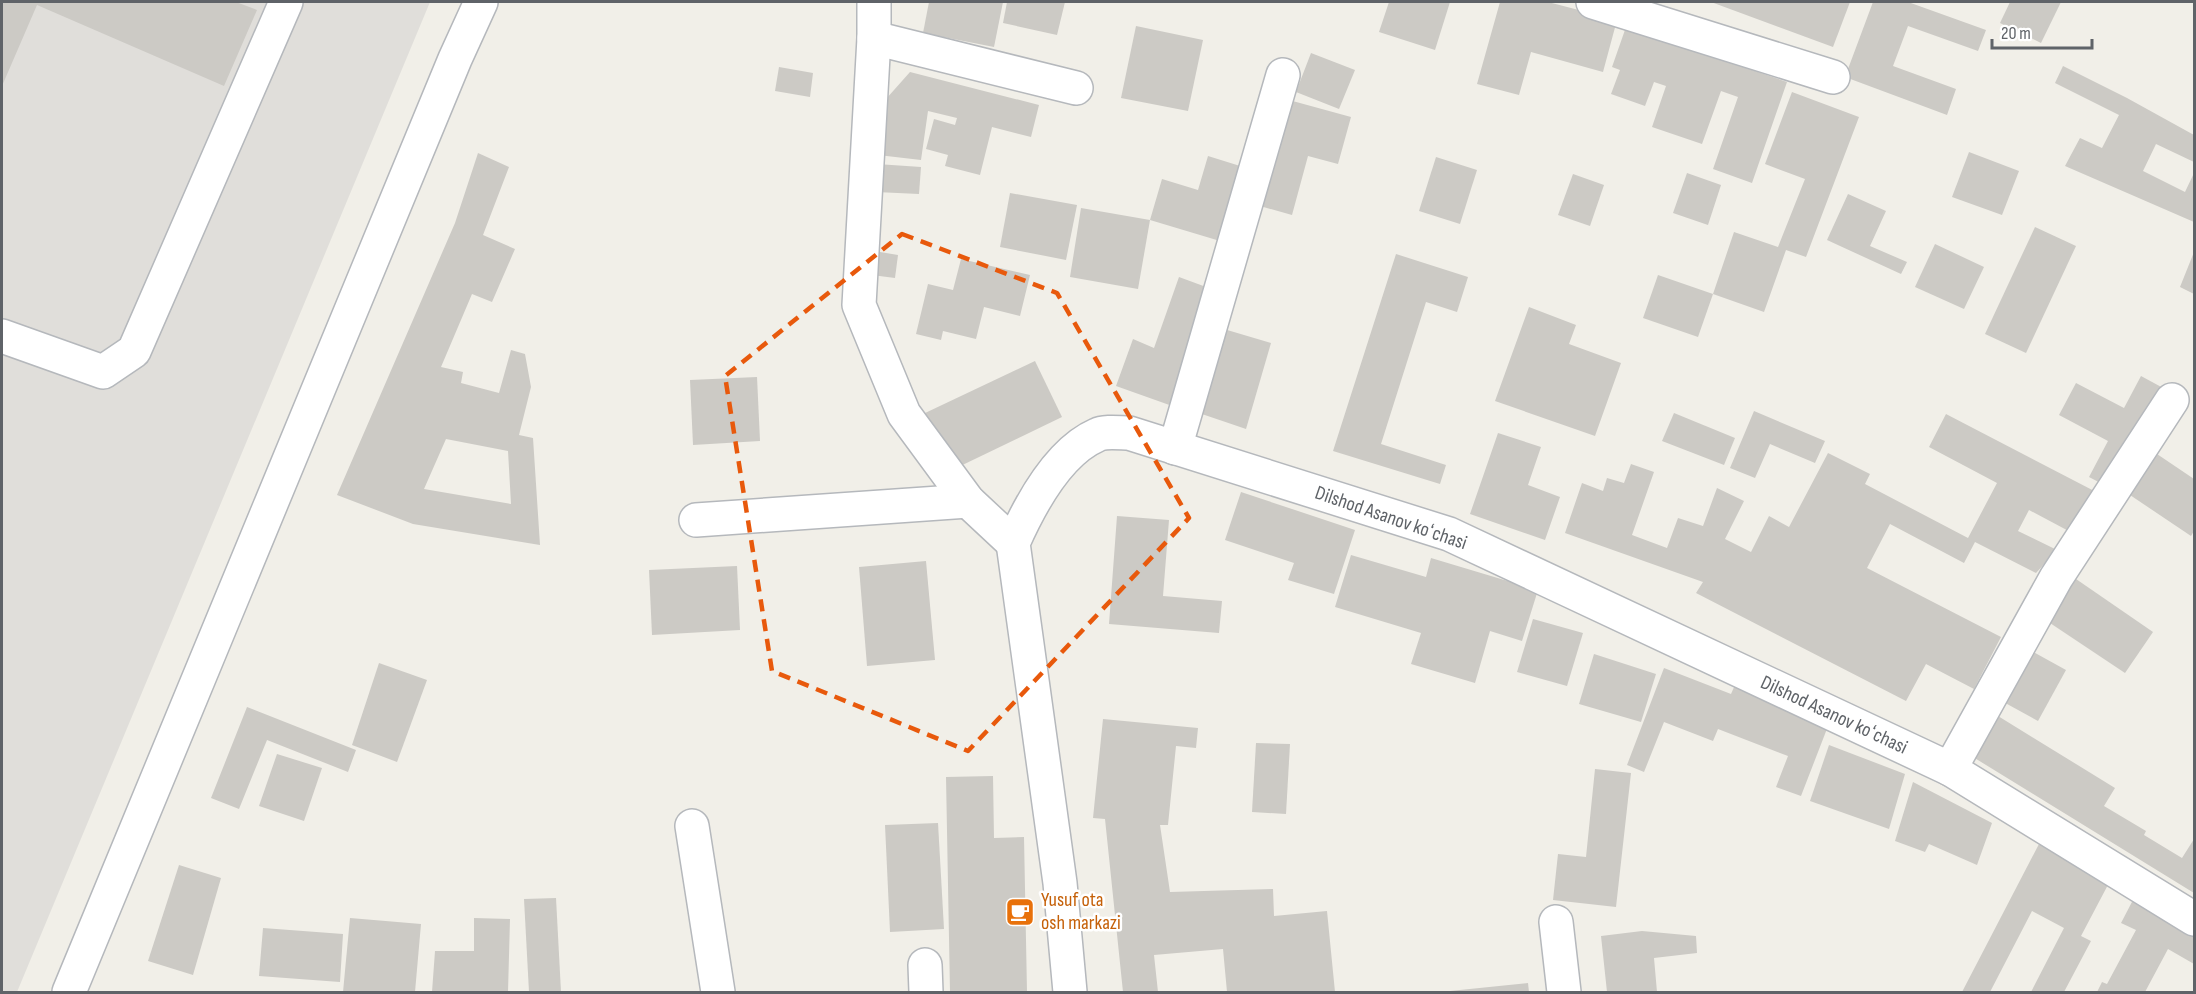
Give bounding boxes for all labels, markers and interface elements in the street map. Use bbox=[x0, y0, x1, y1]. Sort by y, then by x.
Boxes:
scale bar bbox=[1992, 12, 2092, 50]
text: 20 m bbox=[2001, 23, 2031, 44]
street label: Dilshod Asanov koʻchasi bbox=[1312, 481, 1470, 555]
street label: Dilshod Asanov koʻchasi bbox=[1757, 671, 1911, 759]
place label: Yusuf ota osh markazi bbox=[1041, 888, 1121, 935]
cafe icon: Yusuf ota osh markazi bbox=[1004, 896, 1036, 928]

